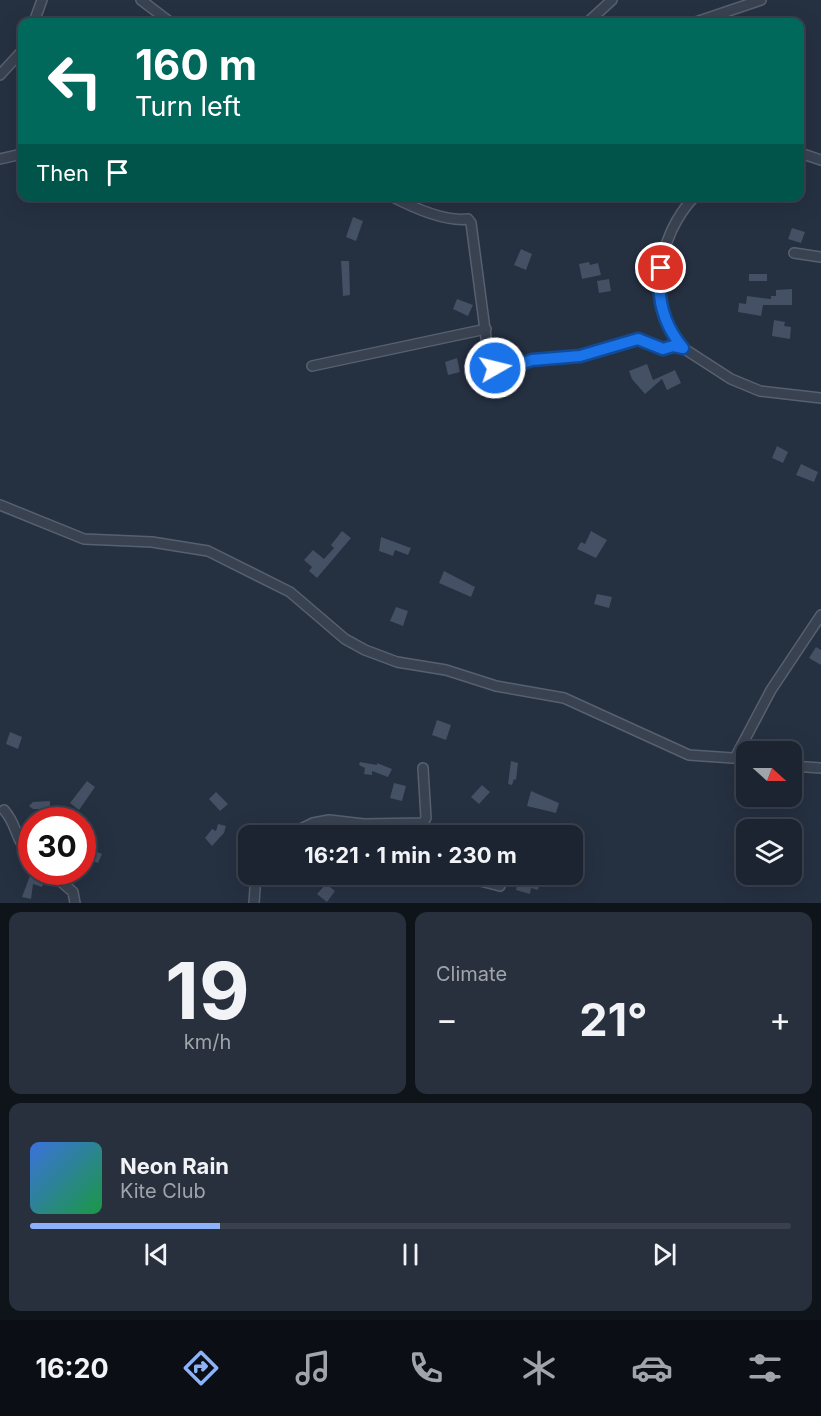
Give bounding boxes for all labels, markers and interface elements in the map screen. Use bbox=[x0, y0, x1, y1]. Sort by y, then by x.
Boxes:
text: 160 m bbox=[135, 39, 257, 90]
icon: left bbox=[36, 42, 114, 120]
text: Turn left bbox=[135, 90, 241, 123]
icon: arrive bbox=[101, 156, 134, 189]
text: Then bbox=[36, 160, 89, 186]
pin bbox=[635, 242, 686, 293]
icon: arrive bbox=[644, 251, 677, 284]
position arrow bbox=[463, 336, 527, 400]
north arrow bbox=[736, 741, 802, 807]
map controls bbox=[736, 741, 802, 885]
speed limit sign: 30 bbox=[18, 807, 96, 885]
button: layers bbox=[736, 819, 802, 885]
text: 16:21 · 1 min · 230 m bbox=[304, 842, 517, 868]
text: 19 bbox=[165, 943, 250, 1038]
text: Climate bbox=[436, 962, 507, 986]
text: 21° bbox=[579, 992, 648, 1047]
text: − bbox=[436, 999, 458, 1039]
text: + bbox=[769, 999, 791, 1039]
text: km/h bbox=[184, 1030, 231, 1054]
text: Neon Rain bbox=[120, 1153, 229, 1179]
text: Kite Club bbox=[120, 1179, 206, 1203]
icon: previous bbox=[140, 1238, 173, 1271]
icon: pause bbox=[394, 1238, 427, 1271]
icon: next bbox=[648, 1238, 681, 1271]
icon: directions bbox=[180, 1347, 222, 1389]
icon: music bbox=[292, 1347, 334, 1389]
icon: phone bbox=[405, 1347, 447, 1389]
icon: climate bbox=[518, 1347, 560, 1389]
icon: car bbox=[631, 1347, 673, 1389]
icon: filters bbox=[744, 1347, 786, 1389]
text: 16:20 bbox=[35, 1352, 109, 1385]

